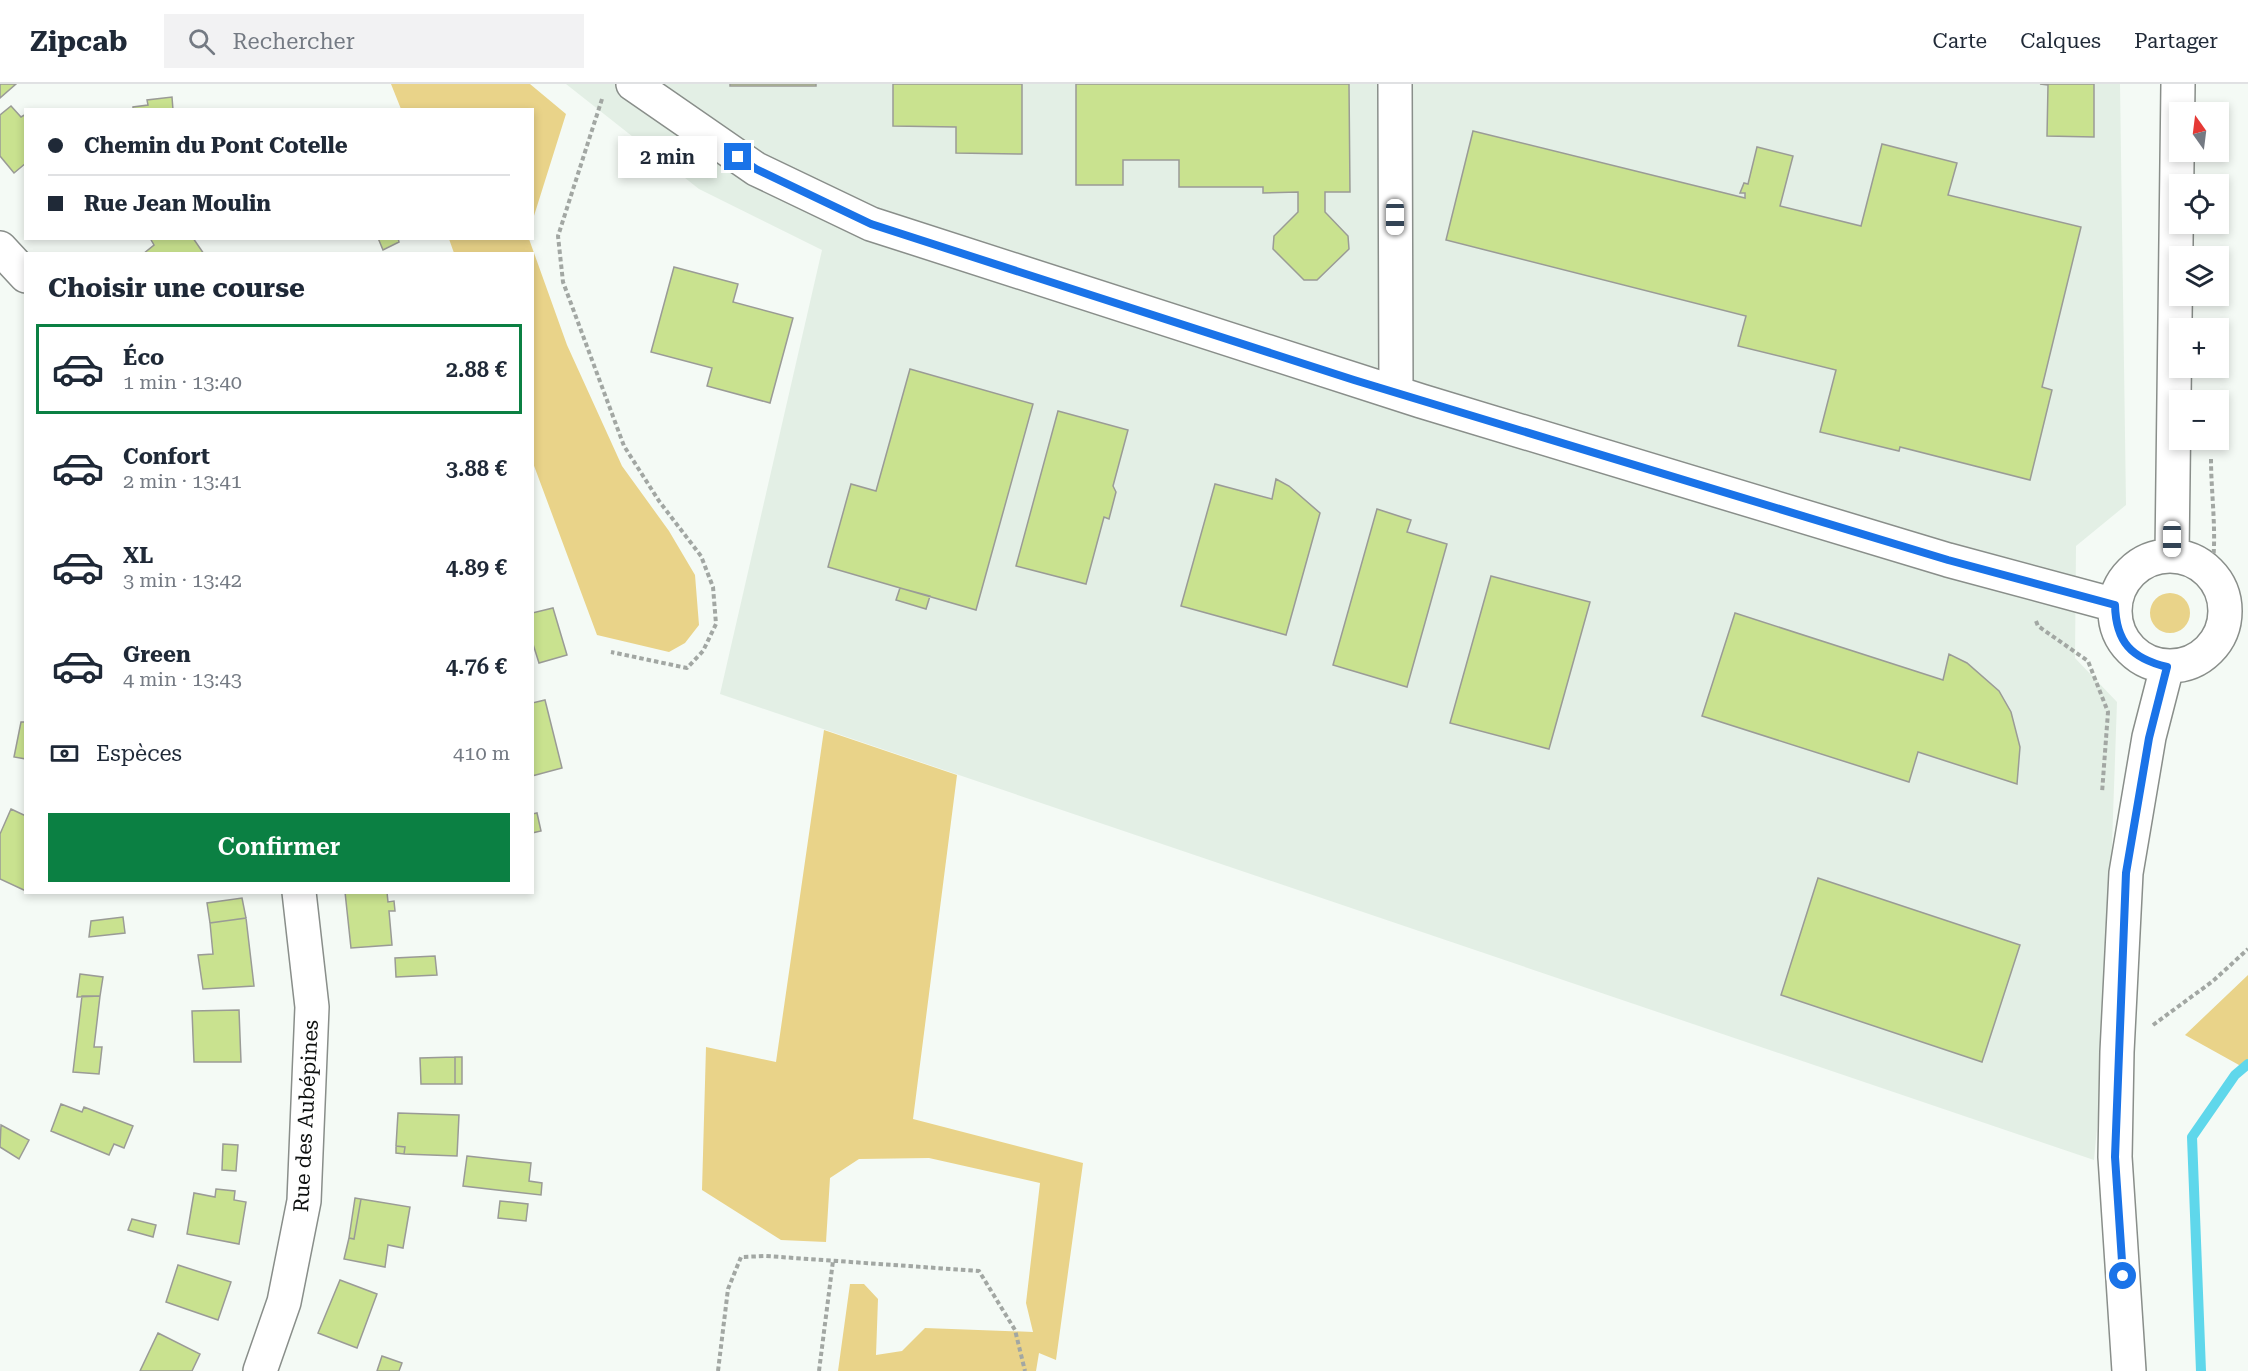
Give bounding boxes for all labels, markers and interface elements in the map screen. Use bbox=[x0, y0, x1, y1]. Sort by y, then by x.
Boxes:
search box bbox=[164, 14, 584, 68]
text: Zipcab bbox=[30, 25, 128, 58]
icon: search bbox=[185, 25, 218, 58]
text: Rechercher bbox=[233, 29, 355, 54]
text: Carte bbox=[1933, 29, 1987, 53]
text: Calques bbox=[2020, 29, 2101, 53]
text: Partager bbox=[2134, 29, 2218, 53]
north arrow bbox=[2169, 102, 2229, 162]
map controls bbox=[2169, 102, 2229, 450]
text: Chemin du Pont Cotelle bbox=[84, 133, 348, 158]
callout: 2 min bbox=[618, 136, 717, 178]
route end bbox=[724, 143, 751, 170]
text: 2 min bbox=[640, 145, 695, 169]
button: locate bbox=[2169, 174, 2229, 234]
text: Rue Jean Moulin bbox=[84, 191, 271, 216]
car bbox=[1386, 199, 1404, 235]
button: layers bbox=[2169, 246, 2229, 306]
text: Choisir une course bbox=[48, 272, 305, 304]
button: + bbox=[2169, 318, 2229, 378]
icon: car bbox=[51, 342, 105, 396]
text: Éco bbox=[123, 345, 164, 370]
text: 2.88 € bbox=[446, 357, 507, 382]
text: 1 min · 13:40 bbox=[123, 370, 242, 394]
button: − bbox=[2169, 390, 2229, 450]
icon: car bbox=[51, 441, 105, 495]
text: Confort bbox=[123, 444, 210, 469]
text: 3.88 € bbox=[446, 456, 507, 481]
text: 2 min · 13:41 bbox=[123, 469, 242, 493]
car bbox=[2163, 521, 2181, 557]
icon: car bbox=[51, 540, 105, 594]
text: XL bbox=[123, 543, 153, 568]
text: 4.89 € bbox=[446, 555, 507, 580]
text: 3 min · 13:42 bbox=[123, 568, 242, 592]
icon: car bbox=[51, 639, 105, 693]
text: Green bbox=[123, 642, 191, 667]
text: 4.76 € bbox=[446, 654, 507, 679]
text: 4 min · 13:43 bbox=[123, 667, 242, 691]
icon: cash bbox=[48, 737, 81, 770]
text: Espèces bbox=[96, 741, 182, 766]
text: 410 m bbox=[453, 741, 510, 765]
button: Confirmer bbox=[48, 813, 510, 882]
street label: Rue des Aubépines bbox=[289, 1019, 323, 1213]
route start bbox=[2109, 1262, 2136, 1289]

